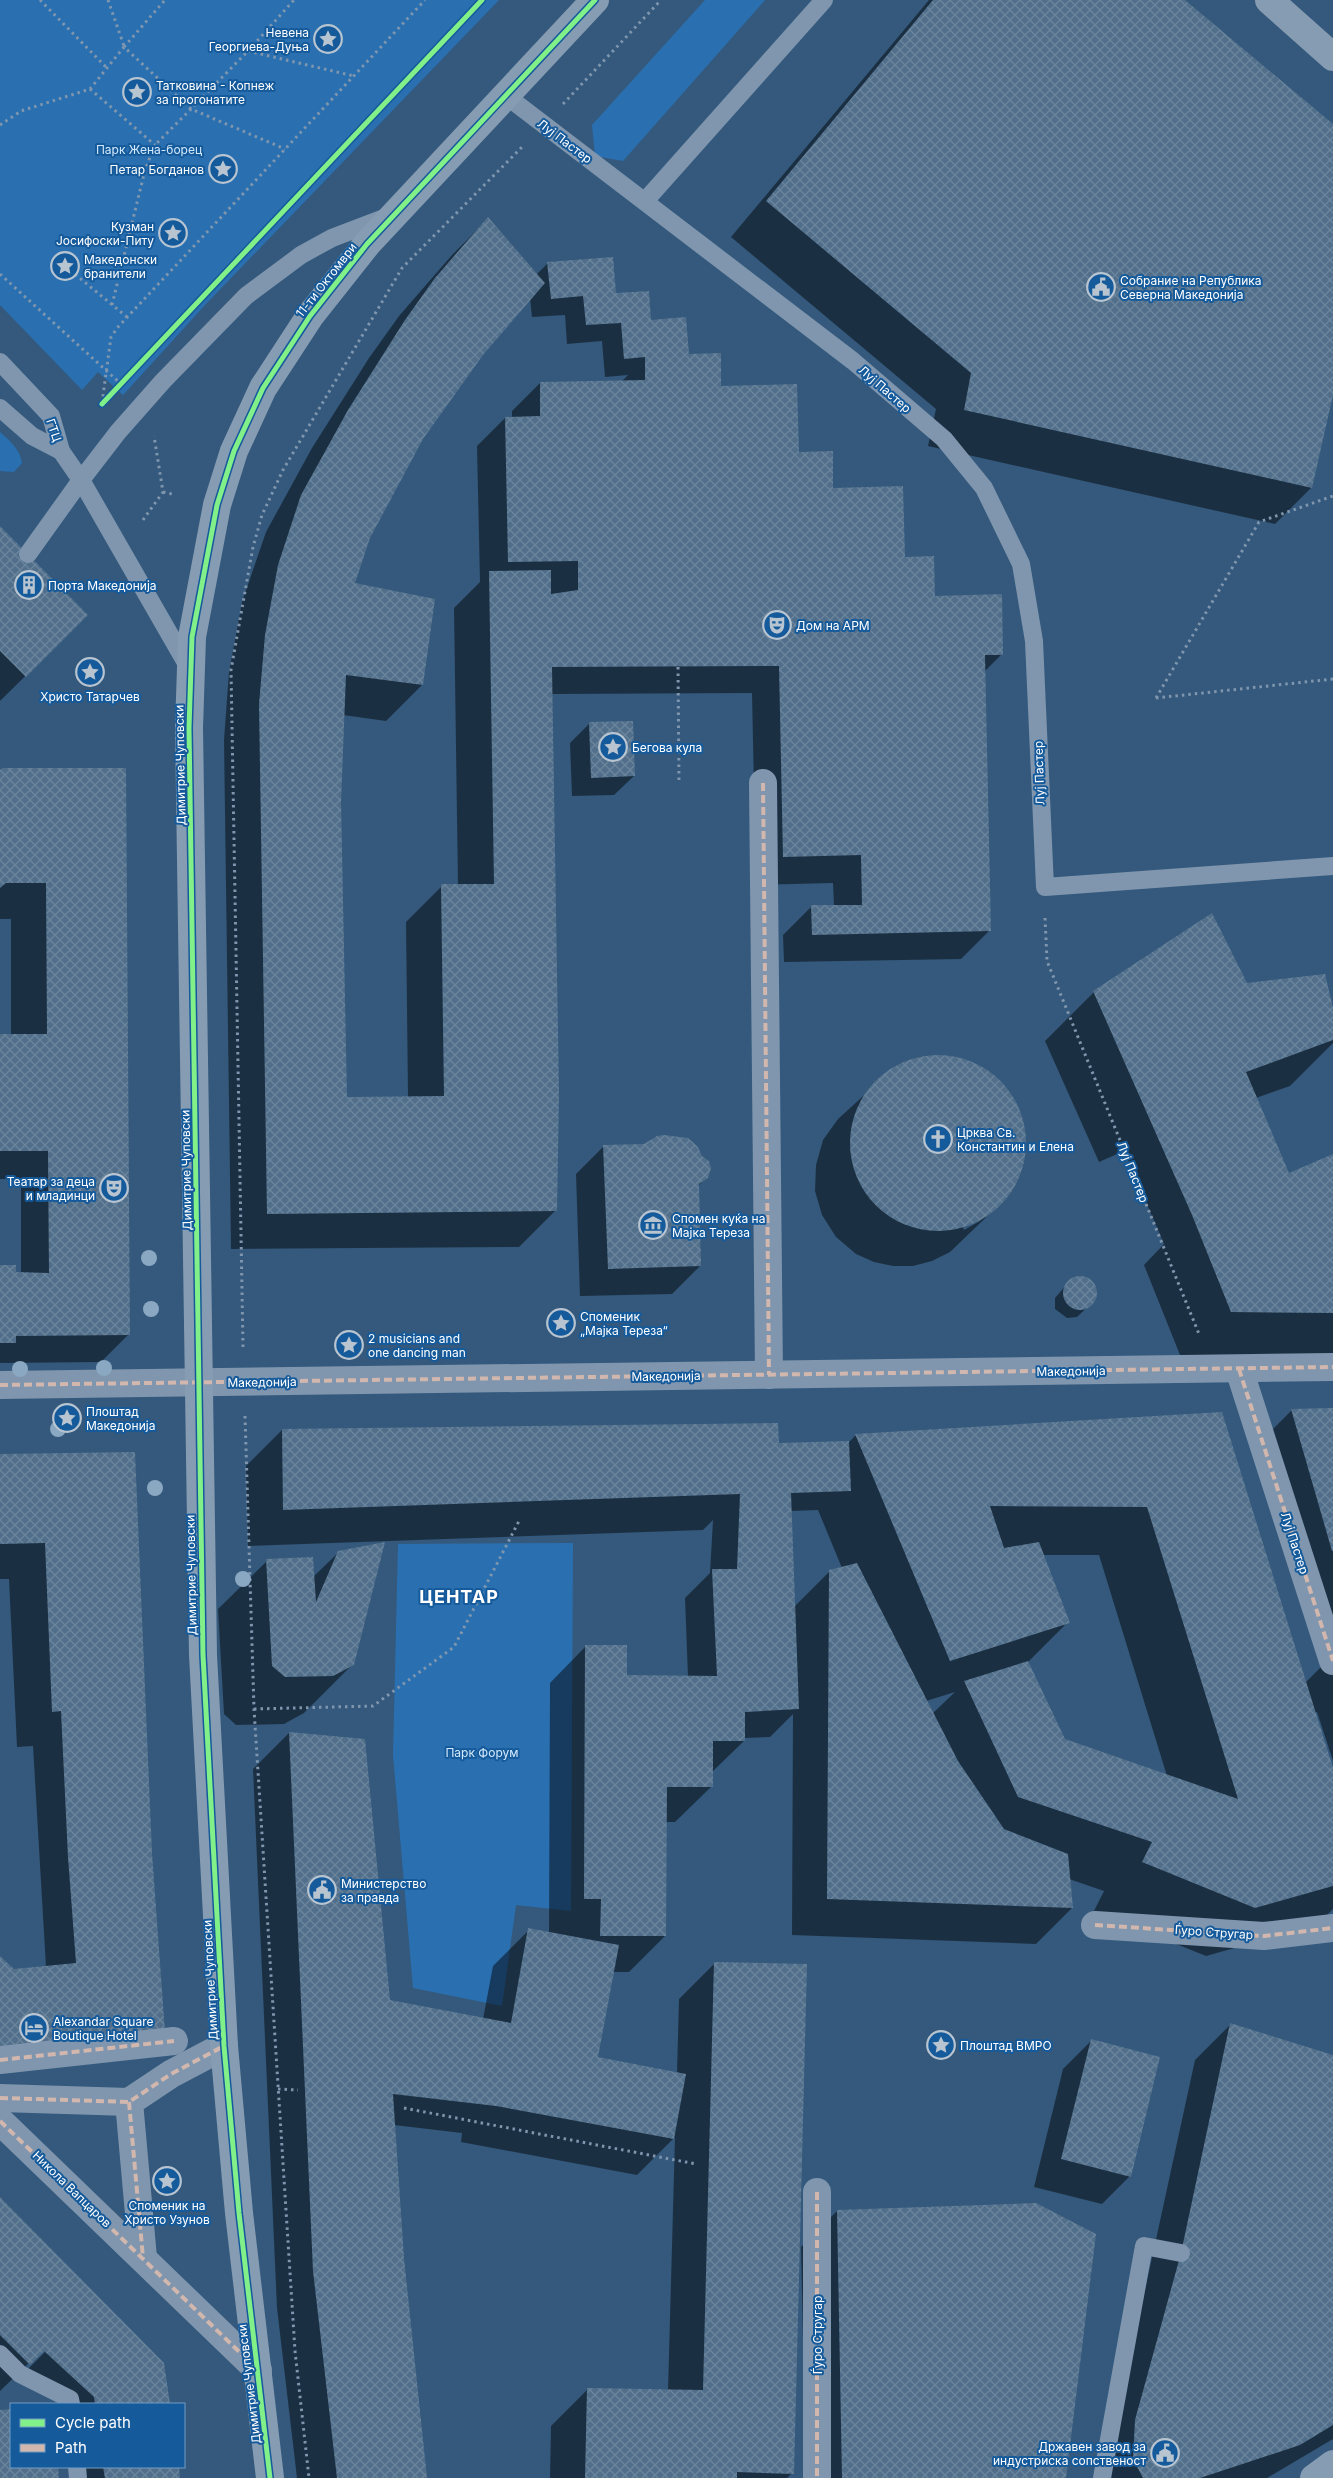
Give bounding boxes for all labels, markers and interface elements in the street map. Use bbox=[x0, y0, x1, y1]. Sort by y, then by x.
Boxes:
place icon: Невена Георгиева-Дуња bbox=[313, 24, 343, 54]
place label: Невена Георгиева-Дуња bbox=[209, 25, 309, 54]
place icon: Татковина - Копнеж за прогонатите bbox=[122, 77, 152, 107]
place label: Татковина - Копнеж за прогонатите bbox=[156, 78, 274, 107]
street label: Луј Пастер bbox=[535, 116, 595, 166]
park label: Парк Жена-борец bbox=[96, 142, 202, 157]
place icon: Петар Богданов bbox=[208, 154, 238, 184]
place label: Петар Богданов bbox=[110, 162, 204, 177]
place icon: Кузман Јосифоски-Питу bbox=[158, 218, 188, 248]
place label: Кузман Јосифоски-Питу bbox=[56, 219, 154, 248]
street label: 11-ти Октомври bbox=[292, 240, 360, 320]
place icon: Македонски бранители bbox=[50, 251, 80, 281]
place label: Македонски бранители bbox=[84, 252, 157, 281]
public building icon: Собрание на Република Северна Македонија bbox=[1086, 272, 1116, 302]
place label: Собрание на Република Северна Македонија bbox=[1120, 273, 1262, 302]
street label: Луј Пастер bbox=[856, 362, 914, 416]
street label: ГТЦ bbox=[43, 417, 65, 444]
building icon: Порта Македонија bbox=[14, 570, 44, 600]
place label: Порта Македонија bbox=[48, 578, 157, 593]
theatre icon: Дом на АРМ bbox=[762, 610, 792, 640]
place label: Дом на АРМ bbox=[796, 618, 870, 633]
place icon: Христо Татарчев bbox=[75, 657, 105, 687]
place label: Христо Татарчев bbox=[40, 689, 140, 704]
street label: Димитрие Чуповски bbox=[171, 705, 189, 825]
place icon: Бегова кула bbox=[598, 732, 628, 762]
place label: Бегова кула bbox=[632, 740, 702, 755]
street label: Луј Пастер bbox=[1030, 741, 1048, 805]
street label: Димитрие Чуповски bbox=[177, 1110, 195, 1230]
church icon: Црква Св. Константин и Елена bbox=[923, 1124, 953, 1154]
place label: Црква Св. Константин и Елена bbox=[957, 1125, 1074, 1154]
street label: Луј Пастер bbox=[1114, 1139, 1152, 1205]
theatre icon: Театар за деца и младинци bbox=[99, 1173, 129, 1203]
place label: Театар за деца и младинци bbox=[7, 1174, 95, 1203]
museum icon: Спомен куќа на Мајка Тереза bbox=[638, 1210, 668, 1240]
place label: Спомен куќа на Мајка Тереза bbox=[672, 1211, 765, 1240]
place icon: Споменик „Мајка Тереза“ bbox=[546, 1308, 576, 1338]
place label: Споменик „Мајка Тереза“ bbox=[580, 1309, 668, 1338]
place icon: 2 musicians and one dancing man bbox=[334, 1330, 364, 1360]
place label: 2 musicians and one dancing man bbox=[368, 1331, 466, 1360]
street label: Македонија bbox=[1036, 1363, 1106, 1379]
street label: Македонија bbox=[631, 1368, 701, 1384]
street label: Македонија bbox=[227, 1374, 297, 1390]
place icon: Плоштад Македонија bbox=[52, 1403, 82, 1433]
place label: Плоштад Македонија bbox=[86, 1404, 155, 1433]
street label: Луј Пастер bbox=[1278, 1510, 1312, 1576]
street label: Димитрие Чуповски bbox=[182, 1515, 200, 1635]
district label: ЦЕНТАР bbox=[419, 1586, 499, 1607]
park label: Парк Форум bbox=[445, 1745, 519, 1760]
public building icon: Министерство за правда bbox=[307, 1875, 337, 1905]
place label: Министерство за правда bbox=[341, 1876, 426, 1905]
street label: Димитрие Чуповски bbox=[199, 1919, 221, 2041]
street label: Ѓуро Стругар bbox=[1174, 1922, 1254, 1942]
hotel icon: Alexandar Square Boutique Hotel bbox=[19, 2013, 49, 2043]
place label: Alexandar Square Boutique Hotel bbox=[53, 2014, 153, 2043]
place icon: Плоштад ВМРО bbox=[926, 2030, 956, 2060]
place label: Плоштад ВМРО bbox=[960, 2038, 1052, 2053]
street label: Никола Вапцаров bbox=[30, 2148, 115, 2230]
place icon: Споменик на Христо Узунов bbox=[152, 2166, 182, 2196]
place label: Споменик на Христо Узунов bbox=[124, 2198, 210, 2227]
street label: Ѓуро Стругар bbox=[810, 2296, 825, 2374]
street label: Димитрие Чуповски bbox=[234, 2323, 264, 2445]
legend bbox=[10, 2403, 185, 2468]
text: Cycle path bbox=[55, 2413, 131, 2432]
text: Path bbox=[55, 2438, 87, 2457]
public building icon: Државен завод за индустриска сопственост bbox=[1150, 2438, 1180, 2468]
place label: Државен завод за индустриска сопственост bbox=[993, 2439, 1146, 2468]

